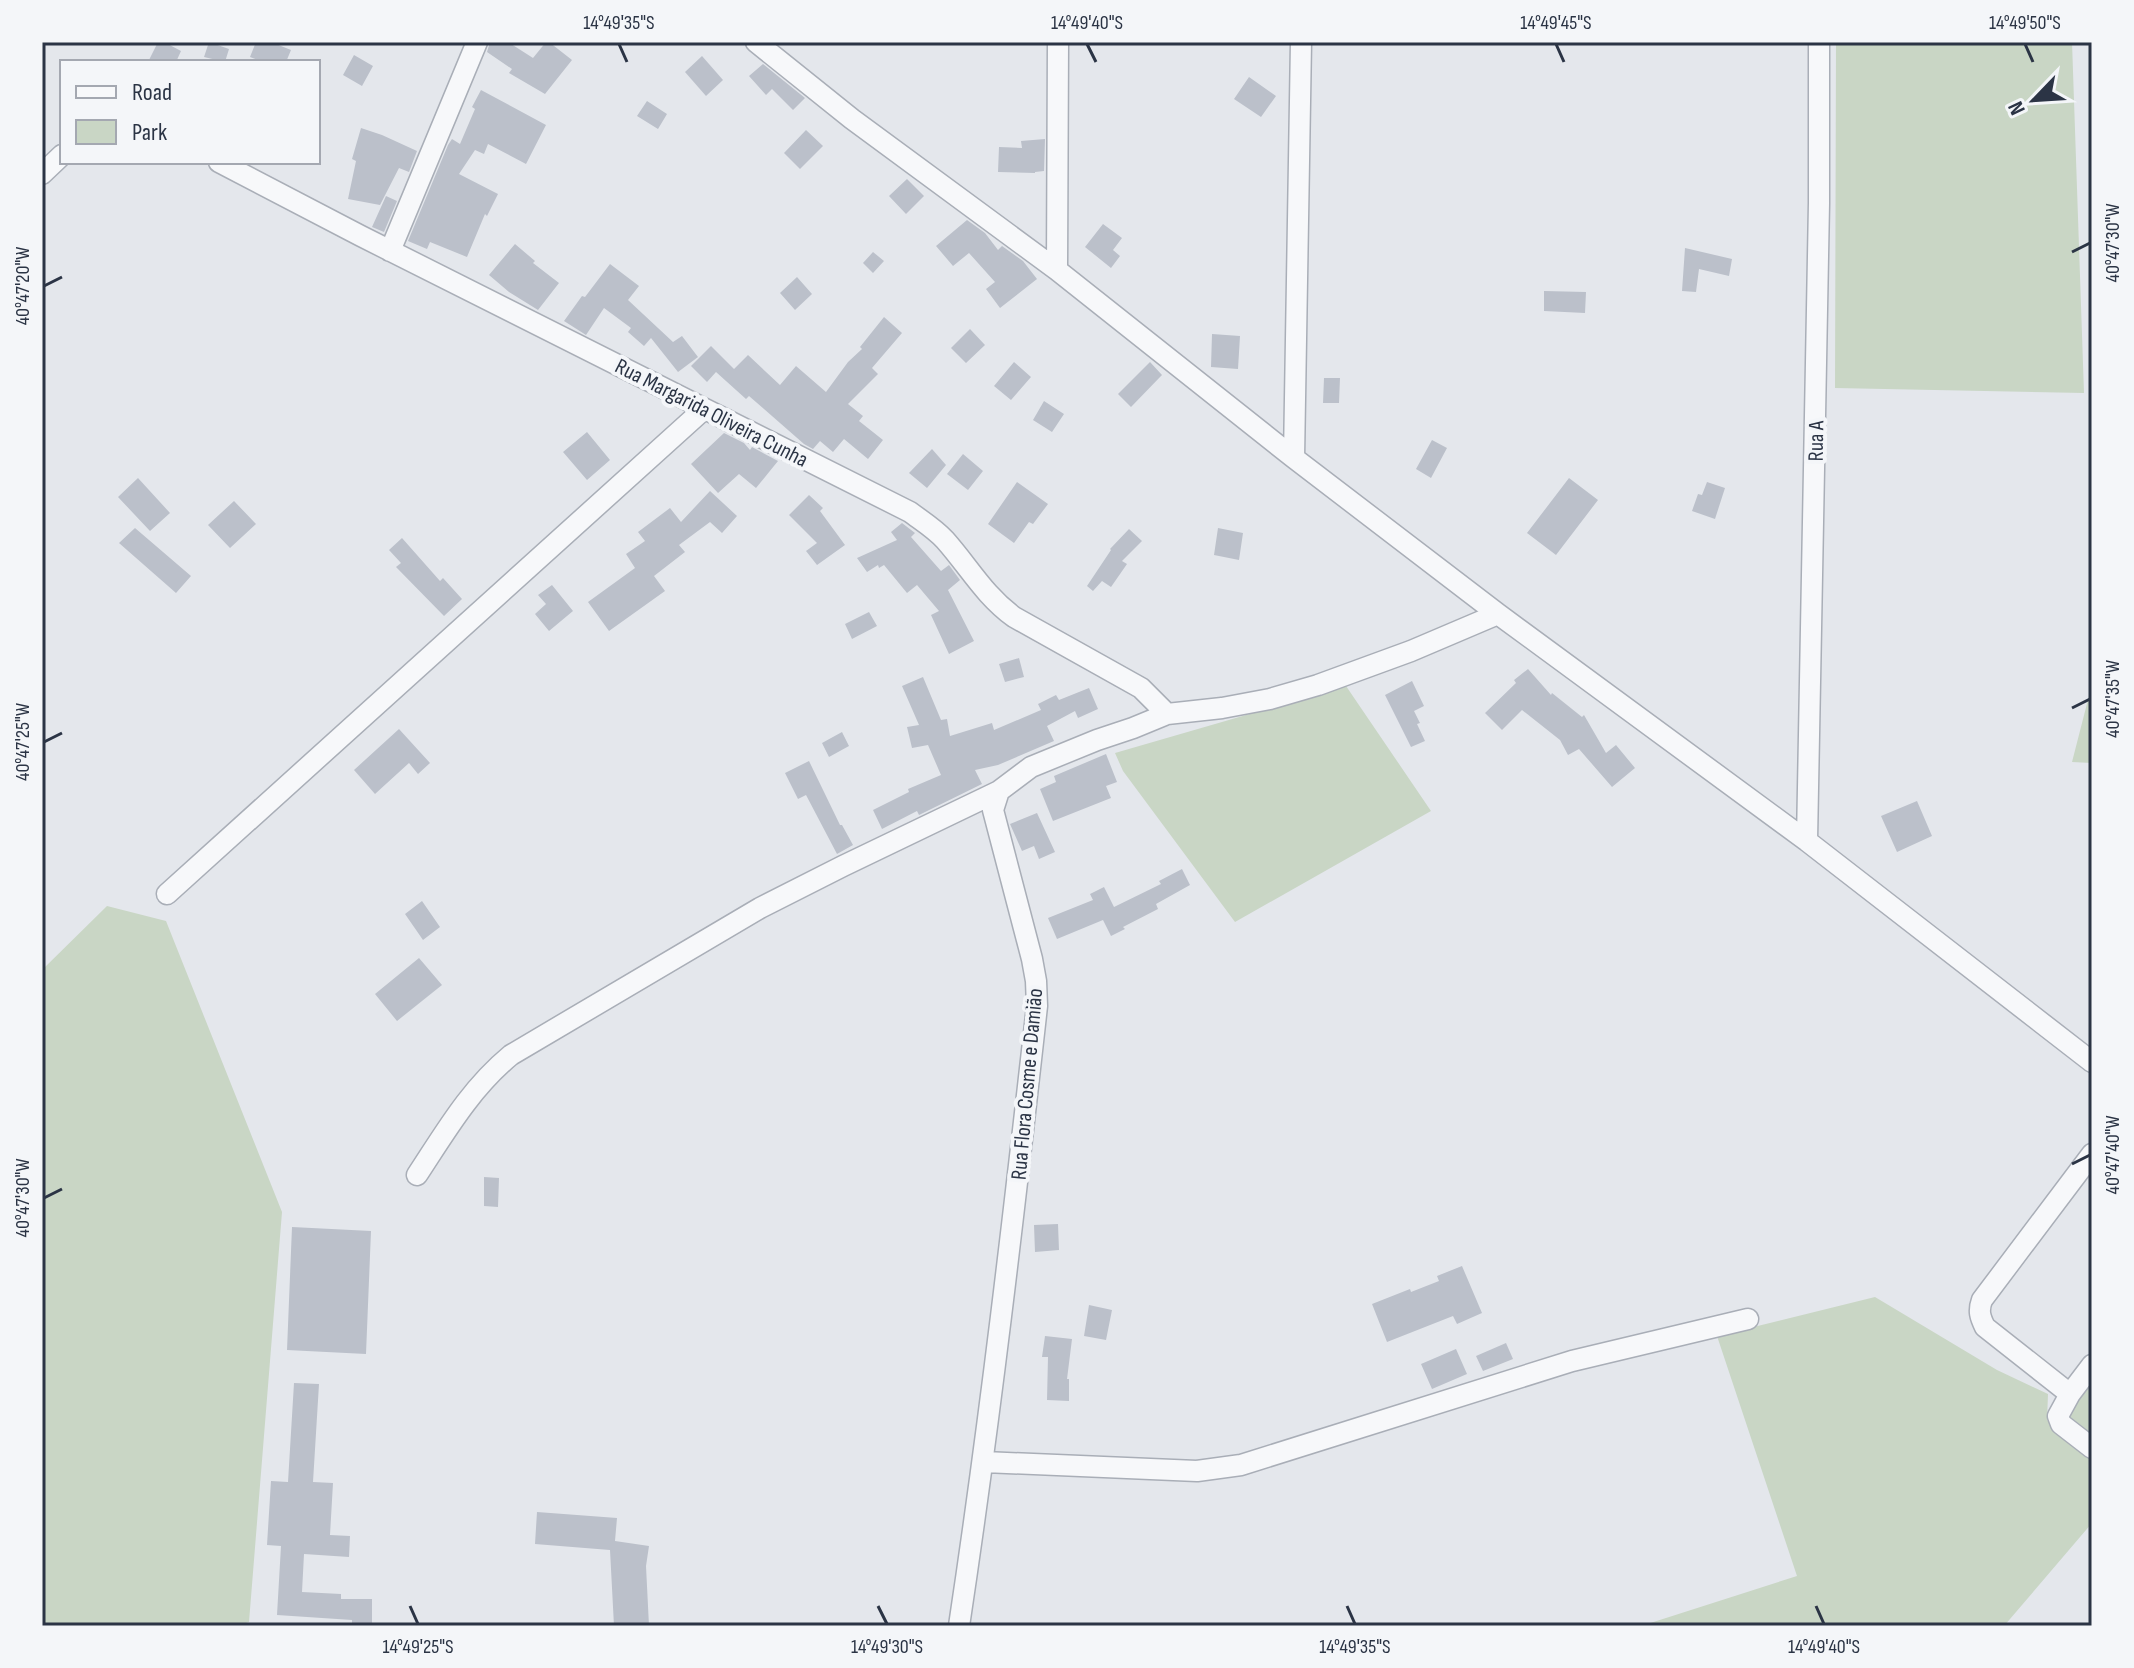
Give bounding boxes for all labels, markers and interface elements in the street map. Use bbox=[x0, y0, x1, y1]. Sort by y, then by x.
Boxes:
text: 14°49'35"S bbox=[583, 11, 655, 35]
text: 14°49'40"S bbox=[1051, 11, 1123, 35]
text: 14°49'45"S bbox=[1520, 11, 1592, 35]
text: 14°49'50"S bbox=[1989, 11, 2061, 35]
legend bbox=[60, 60, 320, 164]
north arrow bbox=[1994, 60, 2074, 140]
text: Road bbox=[132, 78, 172, 107]
text: N bbox=[2003, 97, 2032, 119]
text: Park bbox=[132, 118, 167, 147]
text: 40°47'30"W bbox=[2101, 204, 2125, 282]
text: 40°47'20"W bbox=[11, 247, 35, 325]
street label: Rua Margarida Oliveira Cunha bbox=[610, 353, 812, 474]
street label: Rua A bbox=[1803, 420, 1830, 462]
text: 40°47'35"W bbox=[2101, 660, 2125, 738]
text: 40°47'25"W bbox=[11, 703, 35, 781]
street label: Rua Flora Cosme e Damião bbox=[1006, 987, 1049, 1181]
text: 40°47'40"W bbox=[2101, 1116, 2125, 1194]
text: 40°47'30"W bbox=[11, 1159, 35, 1237]
text: 14°49'25"S bbox=[382, 1635, 454, 1659]
text: 14°49'30"S bbox=[851, 1635, 923, 1659]
text: 14°49'35"S bbox=[1319, 1635, 1391, 1659]
text: 14°49'40"S bbox=[1788, 1635, 1860, 1659]

